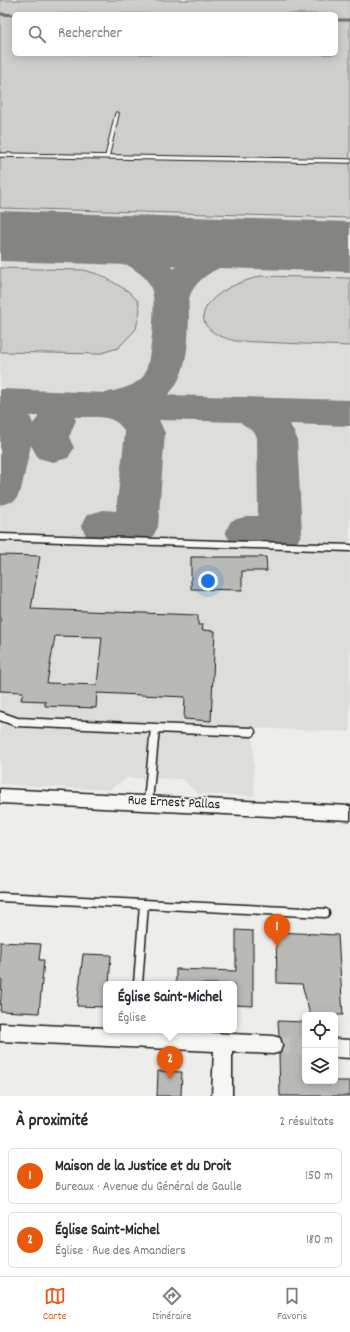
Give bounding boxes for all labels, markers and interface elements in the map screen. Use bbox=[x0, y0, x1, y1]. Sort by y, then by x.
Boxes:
search box bbox=[12, 12, 338, 56]
icon: search bbox=[26, 23, 48, 45]
text: Rechercher bbox=[58, 23, 122, 45]
your location bbox=[198, 571, 218, 591]
street label: Rue Ernest Pallas bbox=[127, 791, 221, 815]
pin: 1 bbox=[264, 914, 290, 947]
popup bbox=[103, 981, 237, 1033]
text: Église Saint-Michel bbox=[118, 987, 222, 1009]
text: Église bbox=[118, 1009, 146, 1028]
map controls bbox=[302, 1012, 338, 1084]
button: locate bbox=[302, 1012, 338, 1048]
pin: 2 bbox=[157, 1046, 183, 1079]
button: layers bbox=[302, 1048, 338, 1084]
text: À proximité bbox=[16, 1110, 88, 1134]
text: 2 résultats bbox=[280, 1113, 334, 1132]
text: Maison de la Justice et du Droit bbox=[55, 1156, 231, 1178]
text: 1 bbox=[29, 1167, 31, 1186]
text: 150 m bbox=[305, 1167, 333, 1186]
text: Bureaux · Avenue du Général de Gaulle bbox=[55, 1178, 242, 1197]
text: Église Saint-Michel bbox=[55, 1220, 160, 1242]
text: 2 bbox=[27, 1231, 33, 1250]
text: 180 m bbox=[306, 1231, 333, 1250]
text: Église · Rue des Amandiers bbox=[55, 1242, 186, 1261]
tab: Carte bbox=[43, 1285, 66, 1325]
tab: Itinéraire bbox=[152, 1285, 191, 1325]
tab: Favoris bbox=[277, 1285, 307, 1325]

